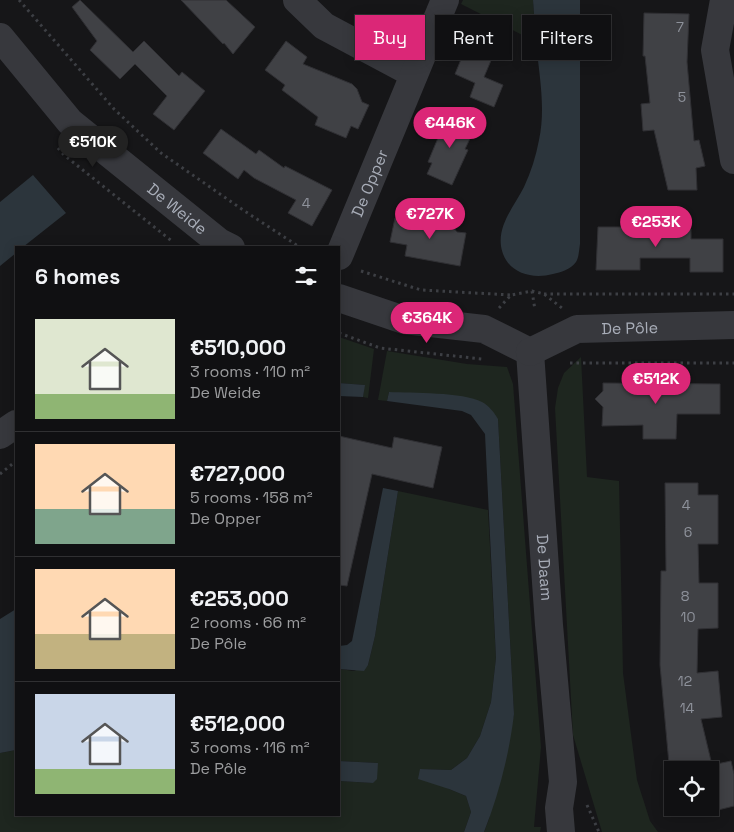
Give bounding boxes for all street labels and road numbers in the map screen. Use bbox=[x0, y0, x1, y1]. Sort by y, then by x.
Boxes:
street label: De Opper bbox=[346, 146, 393, 220]
street label: De Weide bbox=[143, 178, 212, 239]
street label: De Pôle bbox=[601, 316, 658, 339]
street label: De Daam bbox=[532, 533, 558, 602]

